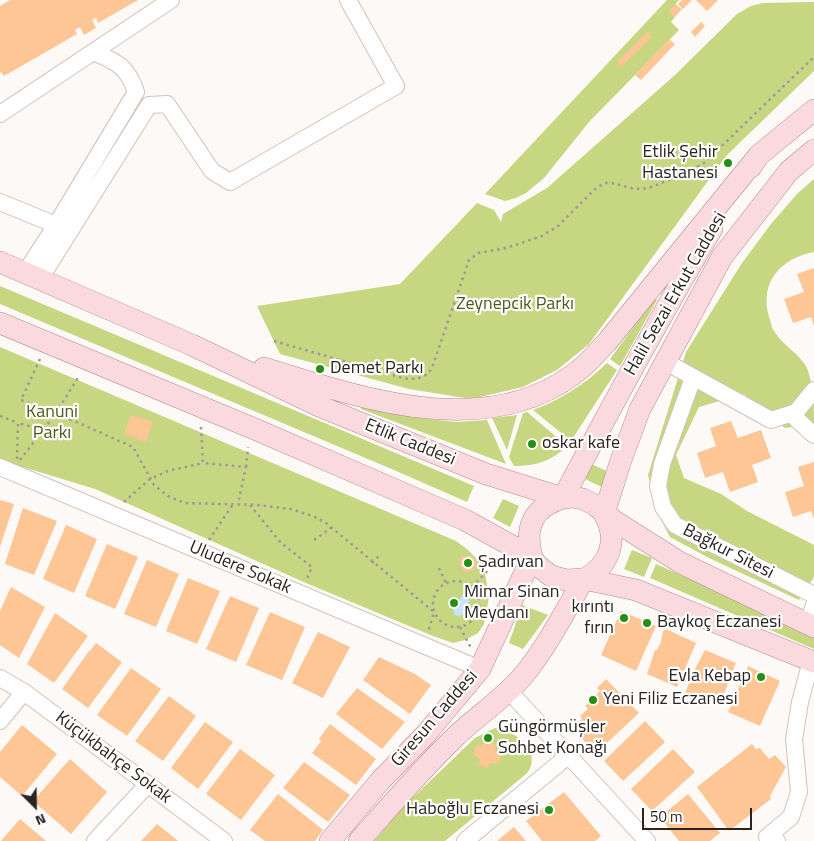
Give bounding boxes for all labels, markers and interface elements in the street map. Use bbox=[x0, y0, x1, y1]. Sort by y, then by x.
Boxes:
place label: Etlik Şehir Hastanesi bbox=[642, 142, 718, 184]
marker: Etlik Şehir Hastanesi bbox=[722, 157, 734, 169]
street label: Halil Sezai Erkut Caddesi bbox=[620, 208, 732, 380]
park label: Zeynepcik Parkı bbox=[456, 294, 574, 316]
place label: Demet Parkı bbox=[330, 358, 423, 380]
marker: Demet Parkı bbox=[314, 363, 326, 375]
park label: Kanuni Parkı bbox=[26, 402, 78, 444]
street label: Etlik Caddesi bbox=[361, 415, 459, 471]
place label: oskar kafe bbox=[542, 433, 620, 455]
marker: oskar kafe bbox=[526, 438, 538, 450]
street label: Bağkur Sitesi bbox=[679, 520, 777, 584]
street label: Uludere Sokak bbox=[186, 537, 294, 599]
place label: Şadırvan bbox=[478, 552, 544, 574]
marker: Şadırvan bbox=[462, 557, 474, 569]
place label: Mimar Sinan Meydanı bbox=[464, 582, 559, 624]
marker: Mimar Sinan Meydanı bbox=[448, 597, 460, 609]
place label: kırıntı fırın bbox=[571, 597, 614, 640]
marker: kırıntı fırın bbox=[618, 612, 630, 624]
place label: Baykoç Eczanesi bbox=[657, 612, 781, 634]
marker: Baykoç Eczanesi bbox=[641, 617, 653, 629]
street label: Giresun Caddesi bbox=[387, 666, 483, 772]
place label: Evla Kebap bbox=[668, 666, 751, 688]
marker: Evla Kebap bbox=[755, 671, 767, 683]
place label: Yeni Filiz Eczanesi bbox=[603, 689, 738, 711]
marker: Yeni Filiz Eczanesi bbox=[587, 694, 599, 706]
street label: Küçükbahçe Sokak bbox=[51, 707, 175, 809]
place label: Güngörmüşler Sohbet Konağı bbox=[498, 717, 607, 760]
marker: Güngörmüşler Sohbet Konağı bbox=[482, 732, 494, 744]
north arrow bbox=[10, 781, 60, 831]
scale bar bbox=[644, 798, 754, 830]
place label: Haboğlu Eczanesi bbox=[406, 799, 539, 821]
marker: Haboğlu Eczanesi bbox=[543, 804, 555, 816]
text: 50 m bbox=[650, 805, 683, 828]
text: N bbox=[32, 809, 50, 832]

